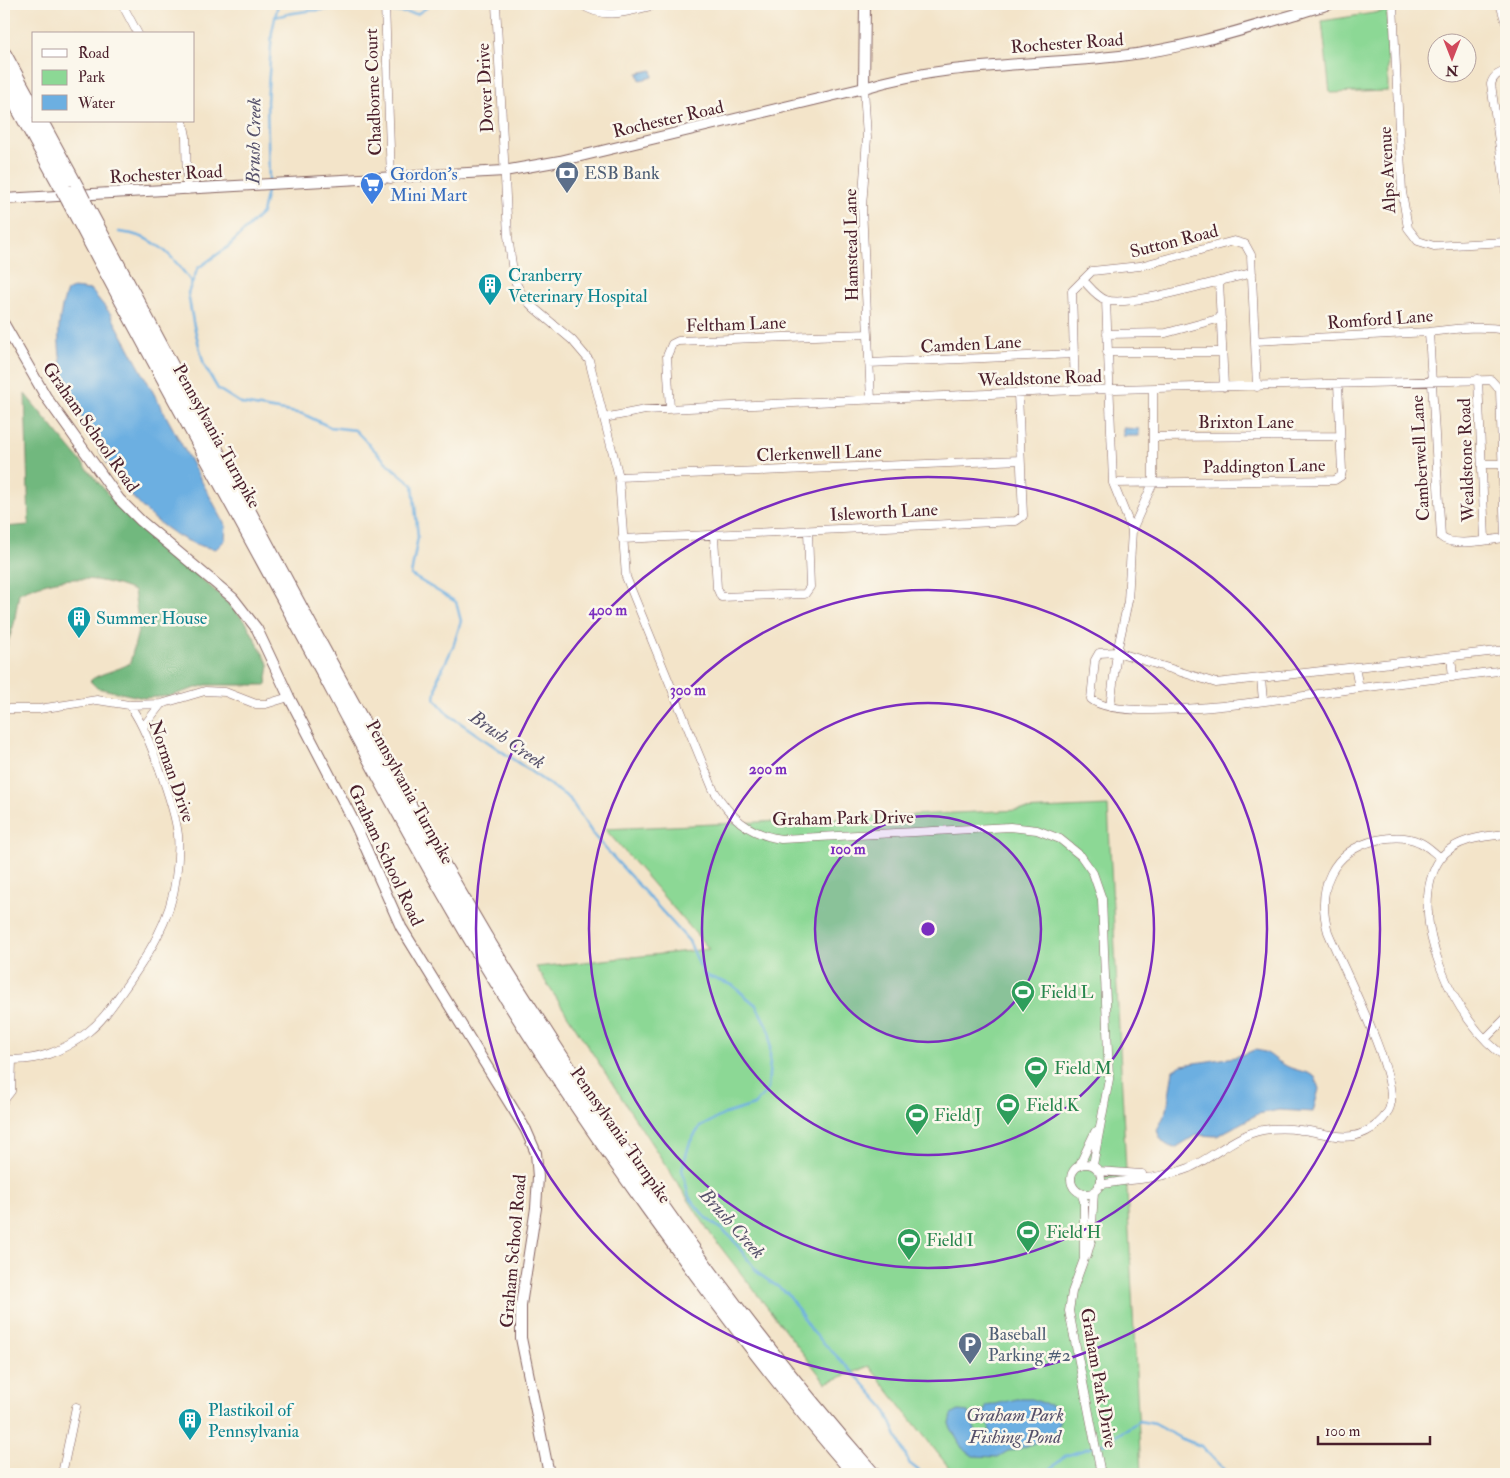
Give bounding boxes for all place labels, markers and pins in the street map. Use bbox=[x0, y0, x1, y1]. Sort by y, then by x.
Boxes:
bank icon: ESB Bank bbox=[554, 160, 580, 194]
place label: ESB Bank bbox=[584, 162, 660, 185]
place label: Gordon's Mini Mart bbox=[390, 163, 467, 207]
supermarket icon: Gordon's Mini Mart bbox=[359, 171, 385, 205]
place label: Cranberry Veterinary Hospital bbox=[508, 264, 648, 308]
building icon: Cranberry Veterinary Hospital bbox=[477, 272, 503, 306]
building icon: Summer House bbox=[66, 605, 92, 639]
place label: Summer House bbox=[96, 607, 208, 630]
centre of rings bbox=[919, 920, 937, 938]
sports icon: Field L bbox=[1010, 979, 1036, 1013]
place label: Field L bbox=[1040, 981, 1094, 1004]
sports icon: Field M bbox=[1023, 1055, 1049, 1089]
place label: Field M bbox=[1054, 1057, 1112, 1080]
sports icon: Field K bbox=[995, 1092, 1021, 1126]
place label: Field K bbox=[1026, 1094, 1080, 1117]
sports icon: Field J bbox=[904, 1102, 930, 1136]
place label: Field J bbox=[934, 1104, 982, 1127]
sports icon: Field H bbox=[1015, 1219, 1041, 1253]
place label: Field H bbox=[1046, 1221, 1101, 1244]
sports icon: Field I bbox=[896, 1227, 922, 1261]
place label: Field I bbox=[926, 1229, 974, 1252]
place label: Baseball Parking #2 bbox=[988, 1323, 1071, 1367]
parking icon: Baseball Parking #2 bbox=[957, 1331, 983, 1365]
place label: Plastikoil of Pennsylvania bbox=[208, 1399, 300, 1443]
building icon: Plastikoil of Pennsylvania bbox=[177, 1407, 203, 1441]

